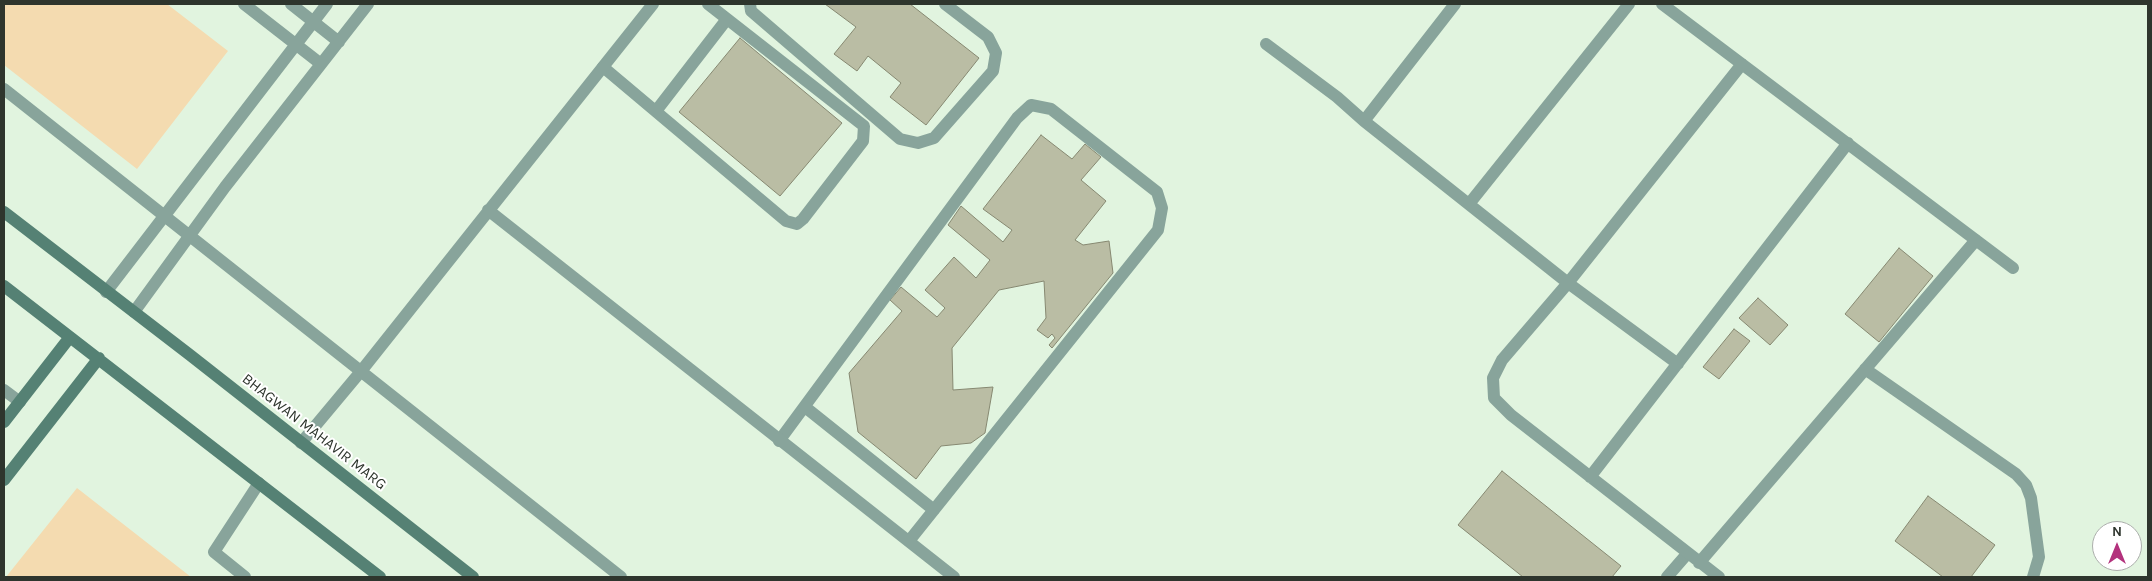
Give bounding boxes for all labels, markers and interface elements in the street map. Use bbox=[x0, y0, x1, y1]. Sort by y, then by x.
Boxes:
street label: BHAGWAN MAHAVIR MARG bbox=[238, 370, 390, 494]
north arrow bbox=[2092, 521, 2142, 571]
text: N bbox=[2112, 523, 2122, 540]

